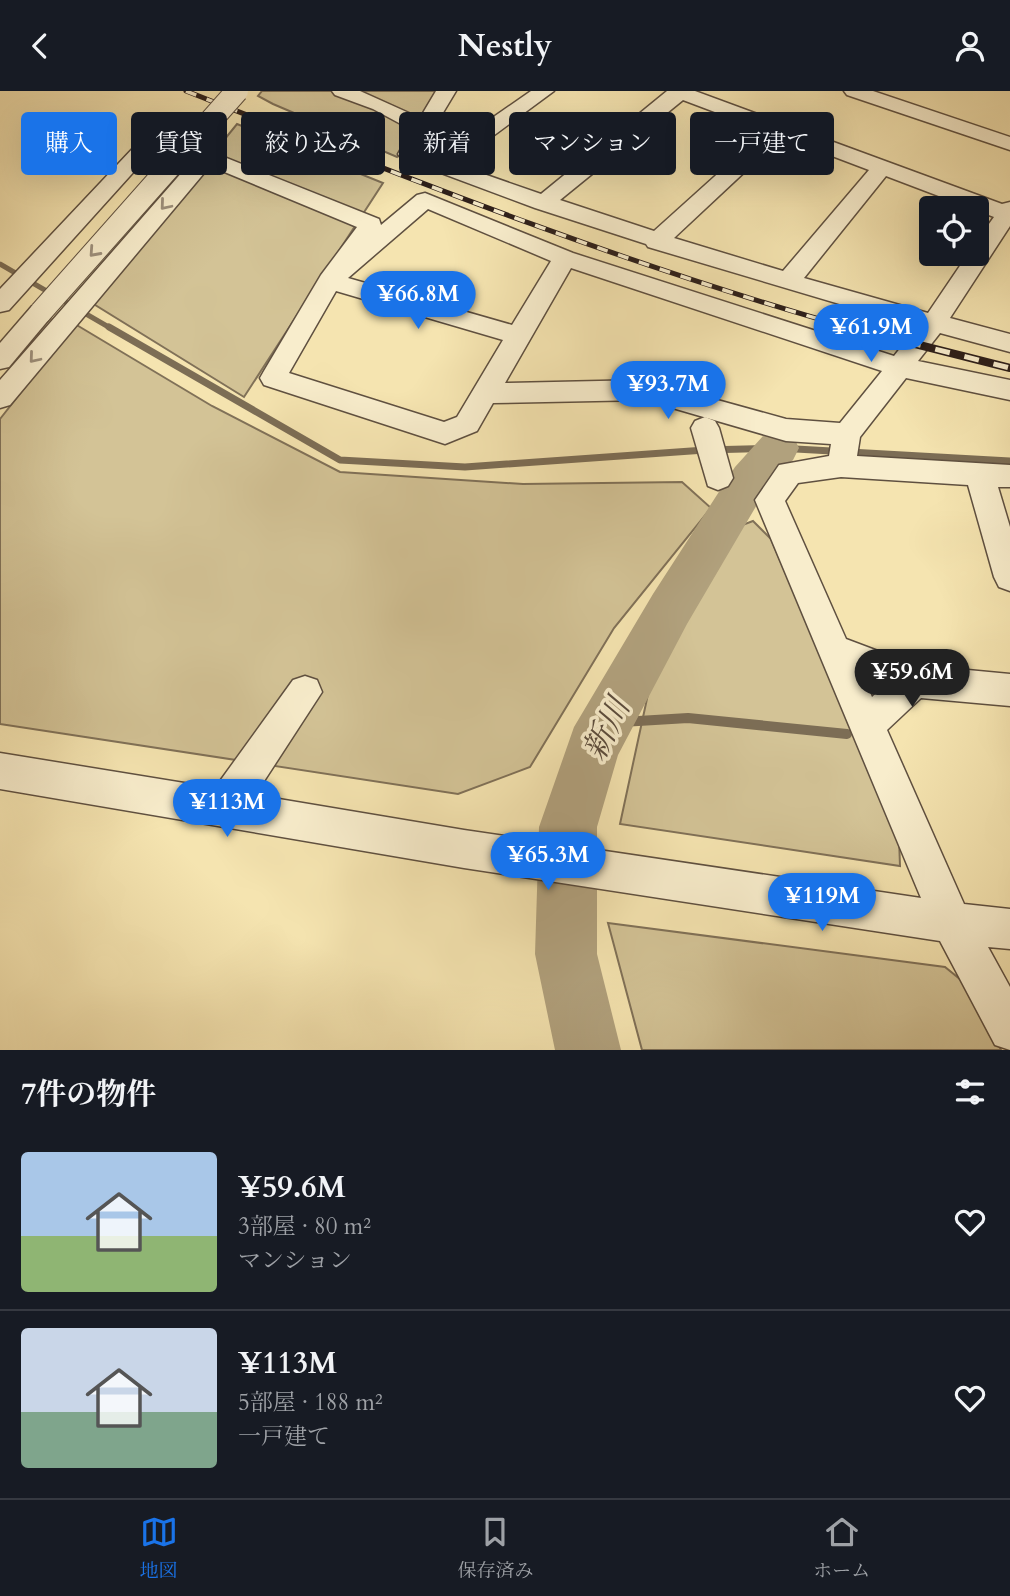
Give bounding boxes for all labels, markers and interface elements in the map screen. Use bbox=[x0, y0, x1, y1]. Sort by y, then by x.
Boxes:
text: Nestly bbox=[458, 24, 552, 68]
icon: back bbox=[21, 27, 59, 65]
icon: person bbox=[951, 27, 989, 65]
chip: 購入 bbox=[21, 112, 117, 175]
chip: 賃貸 bbox=[131, 112, 227, 175]
chip: 絞り込み bbox=[241, 112, 385, 175]
chip: 新着 bbox=[399, 112, 495, 175]
chip: マンション bbox=[509, 112, 676, 175]
chip: 一戸建て bbox=[690, 112, 834, 175]
one-way arrow bbox=[161, 196, 173, 209]
map controls bbox=[919, 196, 989, 266]
button: locate bbox=[919, 196, 989, 266]
one-way arrow bbox=[90, 244, 103, 257]
pin: ¥66.8M bbox=[361, 271, 475, 331]
text: ¥66.8M bbox=[377, 278, 459, 309]
pin: ¥61.9M bbox=[814, 305, 928, 364]
text: ¥61.9M bbox=[830, 311, 912, 342]
one-way arrow bbox=[30, 350, 42, 363]
pin: ¥93.7M bbox=[611, 361, 725, 421]
text: ¥93.7M bbox=[627, 368, 709, 399]
pin: ¥59.6M bbox=[855, 649, 969, 709]
text: ¥59.6M bbox=[871, 656, 953, 687]
water label: 新川 bbox=[573, 688, 642, 768]
pin: ¥113M bbox=[178, 779, 276, 839]
text: ¥113M bbox=[189, 786, 265, 817]
pin: ¥65.3M bbox=[491, 833, 605, 892]
text: ¥65.3M bbox=[507, 839, 589, 870]
pin: ¥119M bbox=[773, 873, 871, 933]
text: ¥119M bbox=[784, 880, 860, 911]
icon: filters bbox=[951, 1073, 989, 1111]
text: 7件の物件 bbox=[21, 1074, 156, 1115]
text: ¥59.6M bbox=[238, 1167, 346, 1208]
icon: home bbox=[77, 1180, 161, 1264]
icon: heart bbox=[951, 1203, 989, 1241]
text: 3部屋 · 80 m² bbox=[238, 1211, 371, 1242]
text: マンション bbox=[238, 1245, 352, 1276]
text: ¥113M bbox=[238, 1343, 337, 1384]
icon: home bbox=[77, 1356, 161, 1440]
icon: heart bbox=[951, 1379, 989, 1417]
text: 5部屋 · 188 m² bbox=[238, 1387, 383, 1418]
text: 一戸建て bbox=[238, 1421, 330, 1452]
tab: 地図 bbox=[140, 1513, 178, 1584]
tab: 保存済み bbox=[457, 1513, 533, 1584]
tab: ホーム bbox=[813, 1513, 870, 1584]

